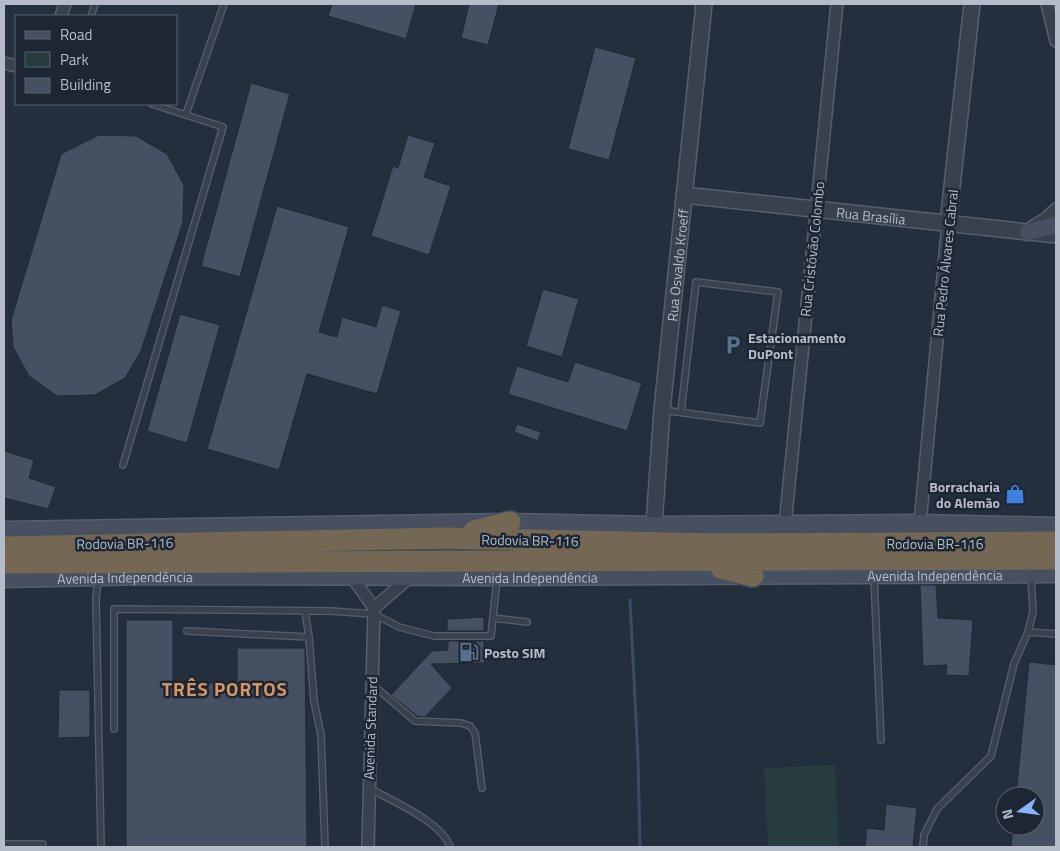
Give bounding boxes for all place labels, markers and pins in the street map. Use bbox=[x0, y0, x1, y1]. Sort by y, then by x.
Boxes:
place label: Estacionamento DuPont bbox=[748, 327, 846, 364]
parking icon: Estacionamento DuPont bbox=[722, 334, 744, 356]
place label: Borracharia do Alemão bbox=[929, 476, 1000, 513]
shop icon: Borracharia do Alemão bbox=[1004, 483, 1026, 505]
fuel station icon: Posto SIM bbox=[458, 641, 480, 663]
place label: Posto SIM bbox=[484, 642, 546, 663]

